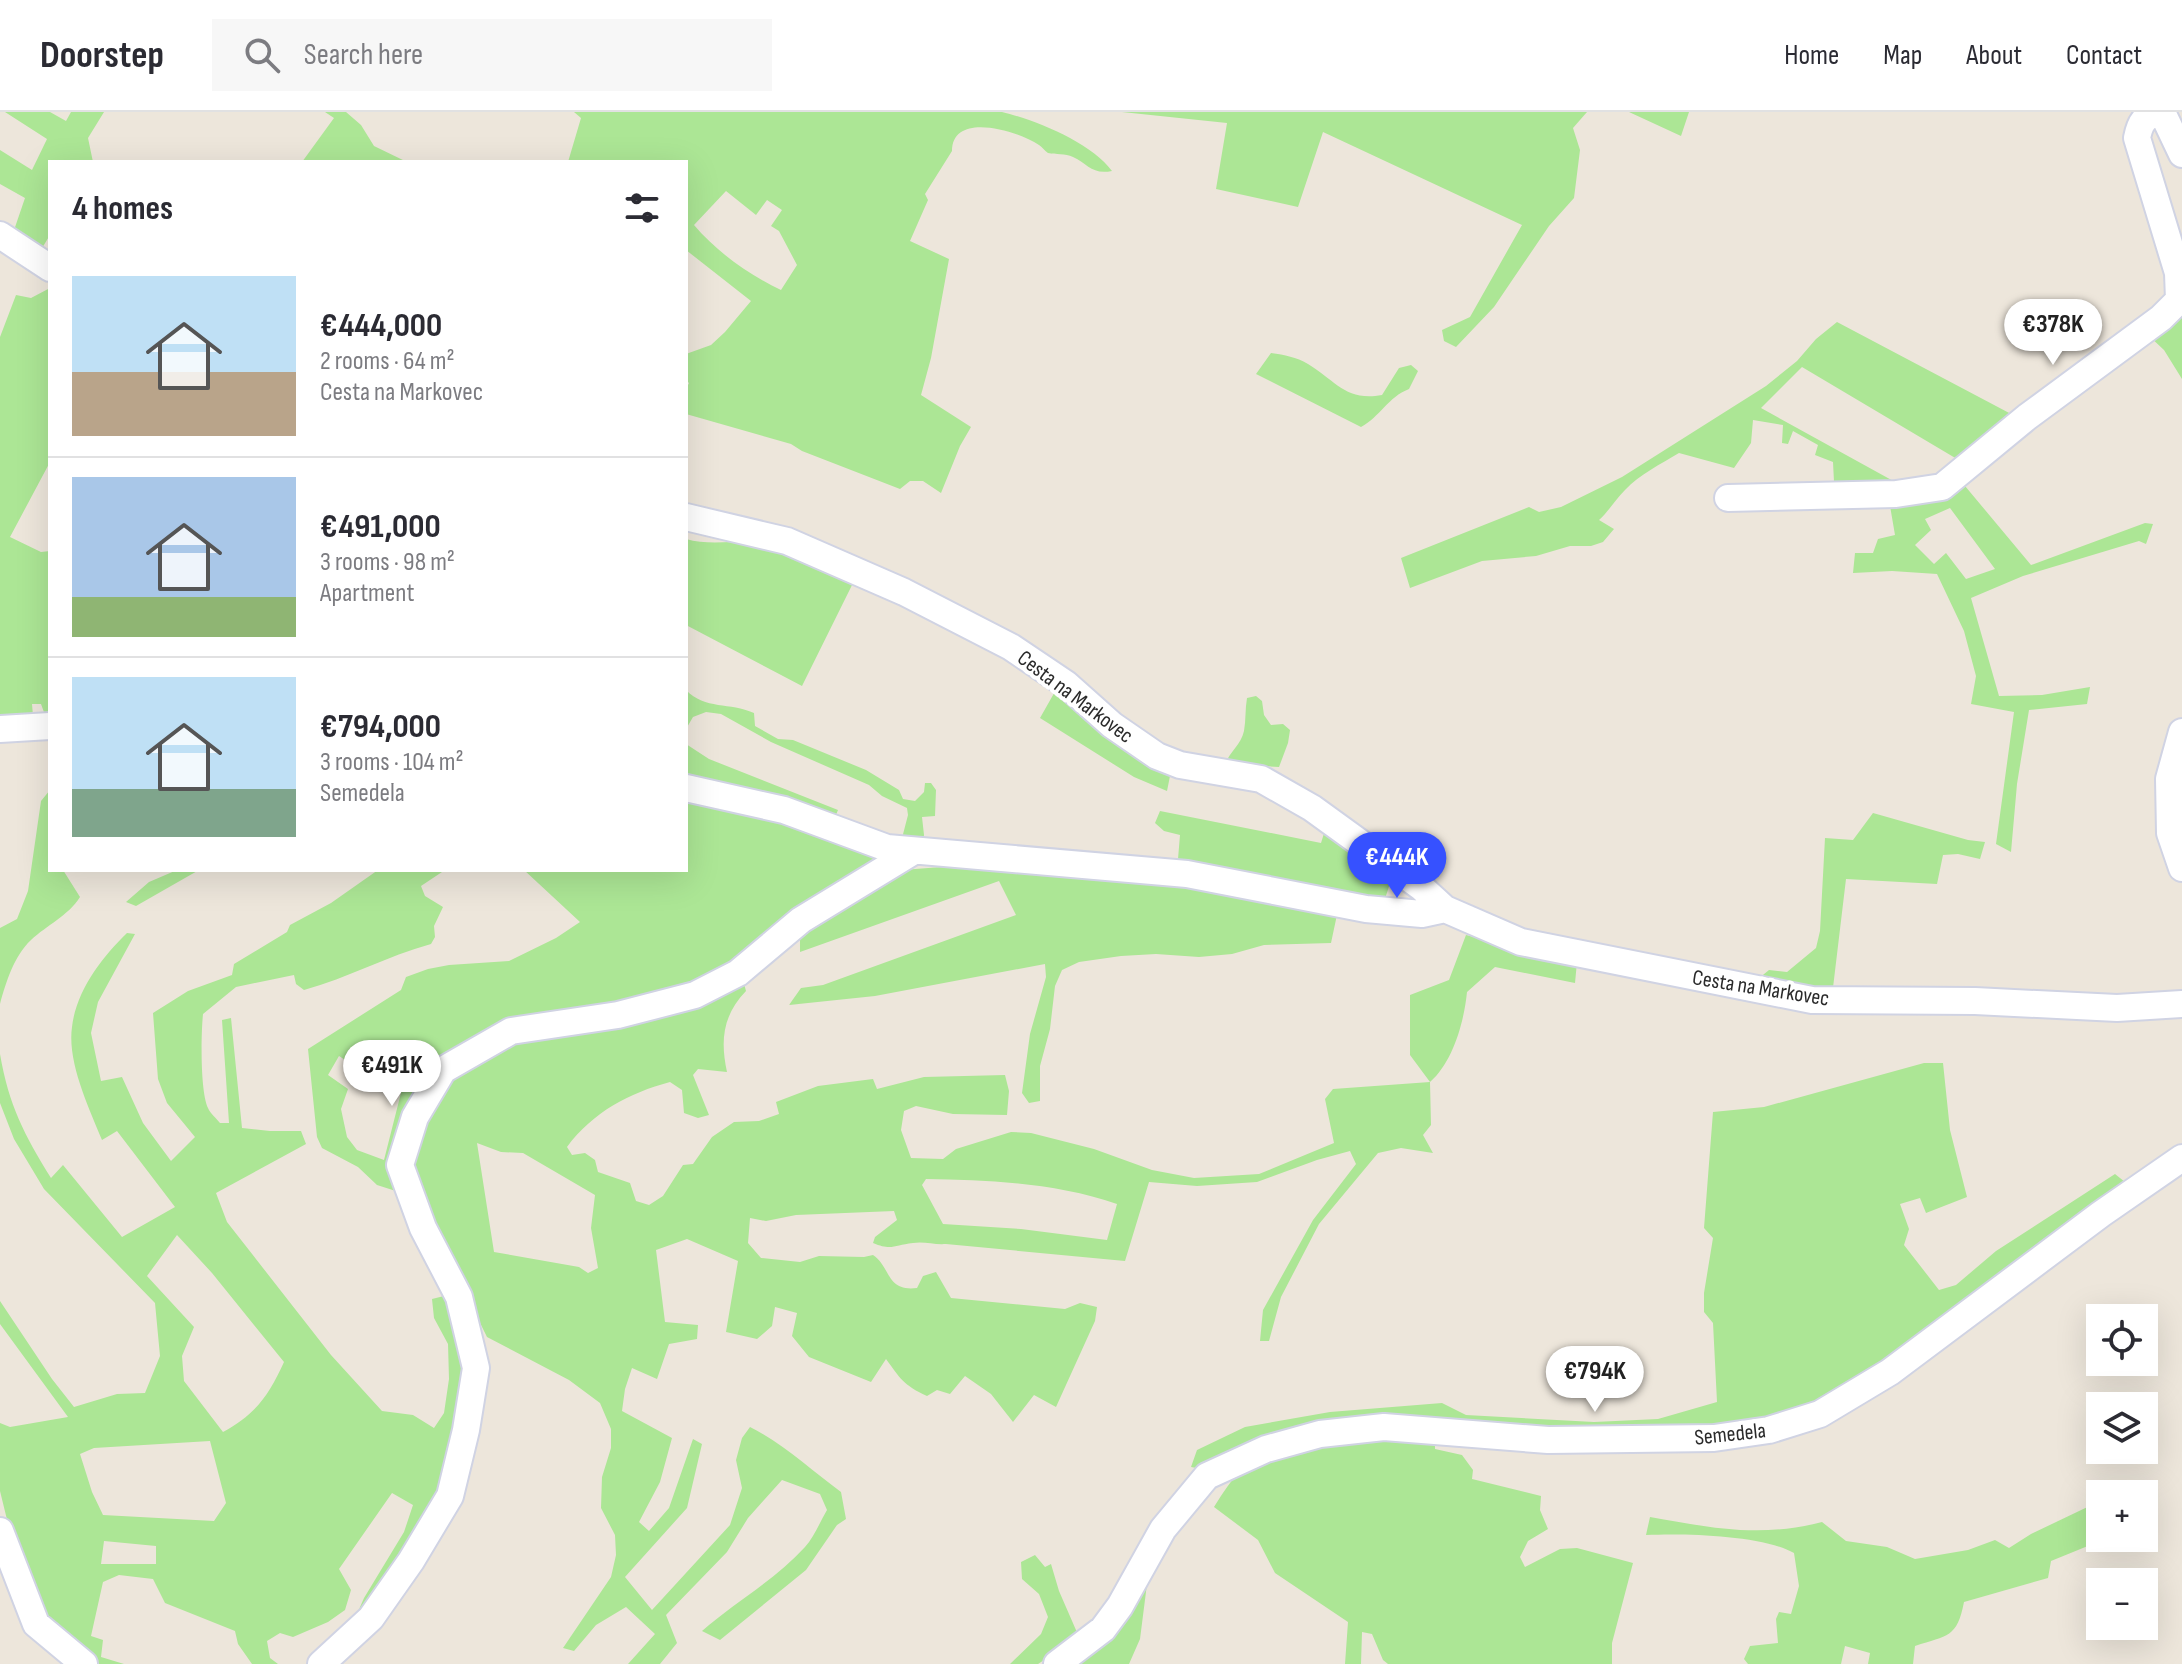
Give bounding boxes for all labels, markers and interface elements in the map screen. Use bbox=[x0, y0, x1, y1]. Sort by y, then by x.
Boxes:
search box bbox=[212, 19, 772, 91]
text: Doorstep bbox=[40, 33, 164, 78]
icon: search bbox=[240, 33, 284, 77]
text: Search here bbox=[304, 37, 423, 73]
text: Home bbox=[1784, 39, 1839, 72]
text: Map bbox=[1883, 39, 1922, 72]
text: About bbox=[1966, 39, 2022, 72]
text: Contact bbox=[2066, 39, 2142, 72]
icon: filters bbox=[620, 186, 664, 230]
text: 4 homes bbox=[72, 188, 173, 229]
pin: €378K bbox=[1997, 299, 2109, 367]
text: €444,000 bbox=[320, 305, 442, 346]
icon: home bbox=[136, 308, 232, 404]
text: €378K bbox=[2022, 309, 2084, 340]
text: 2 rooms · 64 m² bbox=[320, 346, 455, 377]
text: Cesta na Markovec bbox=[320, 377, 483, 408]
text: €491,000 bbox=[320, 506, 441, 547]
icon: home bbox=[136, 509, 232, 605]
text: 3 rooms · 98 m² bbox=[320, 547, 455, 578]
text: Apartment bbox=[320, 578, 414, 609]
street label: Cesta na Markovec bbox=[1012, 645, 1138, 750]
text: €794,000 bbox=[320, 706, 441, 747]
icon: home bbox=[136, 709, 232, 805]
text: 3 rooms · 104 m² bbox=[320, 747, 464, 778]
text: Semedela bbox=[320, 778, 405, 809]
pin: €444K bbox=[1341, 832, 1453, 900]
text: €444K bbox=[1365, 842, 1429, 873]
street label: Cesta na Markovec bbox=[1690, 964, 1831, 1013]
pin: €491K bbox=[336, 1040, 448, 1108]
text: €491K bbox=[361, 1050, 423, 1081]
map controls bbox=[2086, 1304, 2158, 1640]
button: locate bbox=[2086, 1304, 2158, 1376]
pin: €794K bbox=[1539, 1346, 1651, 1414]
text: €794K bbox=[1564, 1356, 1626, 1387]
button: layers bbox=[2086, 1392, 2158, 1464]
street label: Semedela bbox=[1693, 1417, 1767, 1452]
button: + bbox=[2086, 1480, 2158, 1552]
button: − bbox=[2086, 1568, 2158, 1640]

